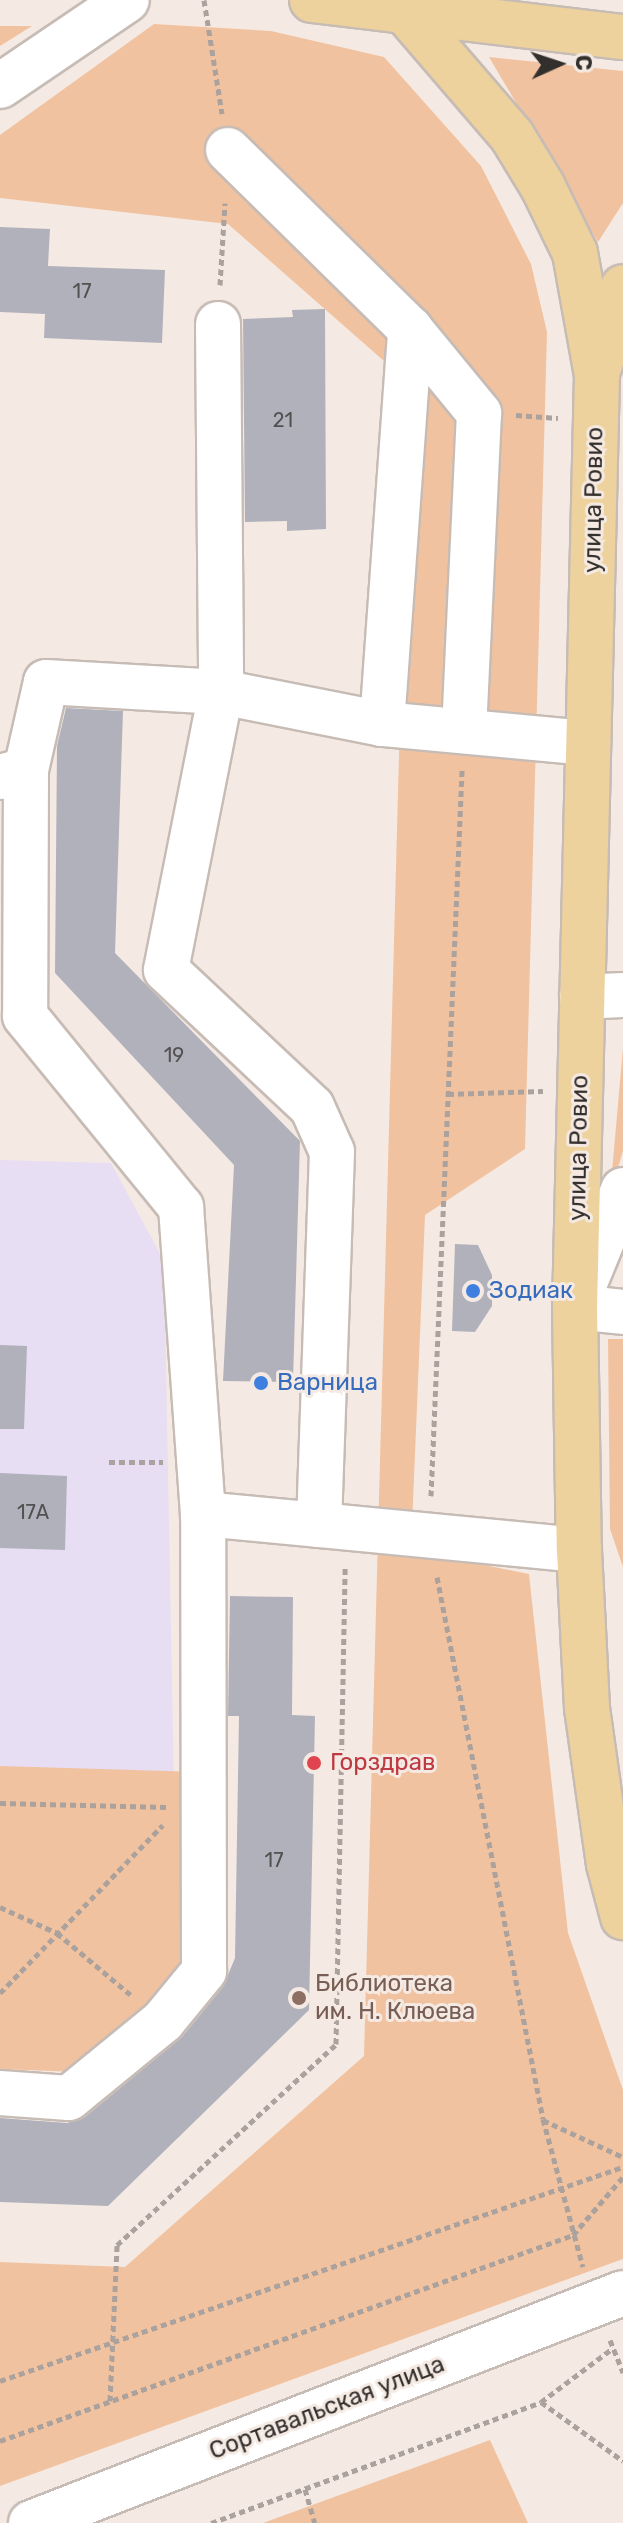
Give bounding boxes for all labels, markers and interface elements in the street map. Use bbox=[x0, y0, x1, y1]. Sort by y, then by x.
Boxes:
north arrow bbox=[519, 24, 599, 104]
text: С bbox=[570, 54, 597, 71]
house number: 17 bbox=[73, 279, 91, 303]
house number: 21 bbox=[273, 408, 293, 432]
street label: улица Ровио bbox=[578, 427, 610, 573]
house number: 19 bbox=[164, 1043, 184, 1067]
street label: улица Ровио bbox=[563, 1075, 595, 1221]
place label: Зодиак bbox=[489, 1277, 573, 1305]
marker: Зодиак bbox=[464, 1282, 482, 1300]
place label: Варница bbox=[277, 1369, 378, 1397]
marker: Варница bbox=[252, 1374, 270, 1392]
house number: 17А bbox=[17, 1500, 49, 1524]
place label: Горздрав bbox=[330, 1749, 435, 1777]
marker: Горздрав bbox=[305, 1754, 323, 1772]
house number: 17 bbox=[265, 1848, 283, 1872]
place label: Библиотека им. Н. Клюева bbox=[315, 1970, 475, 2026]
marker: Библиотека им. Н. Клюева bbox=[290, 1989, 308, 2007]
street label: Сортавальская улица bbox=[205, 2350, 449, 2466]

